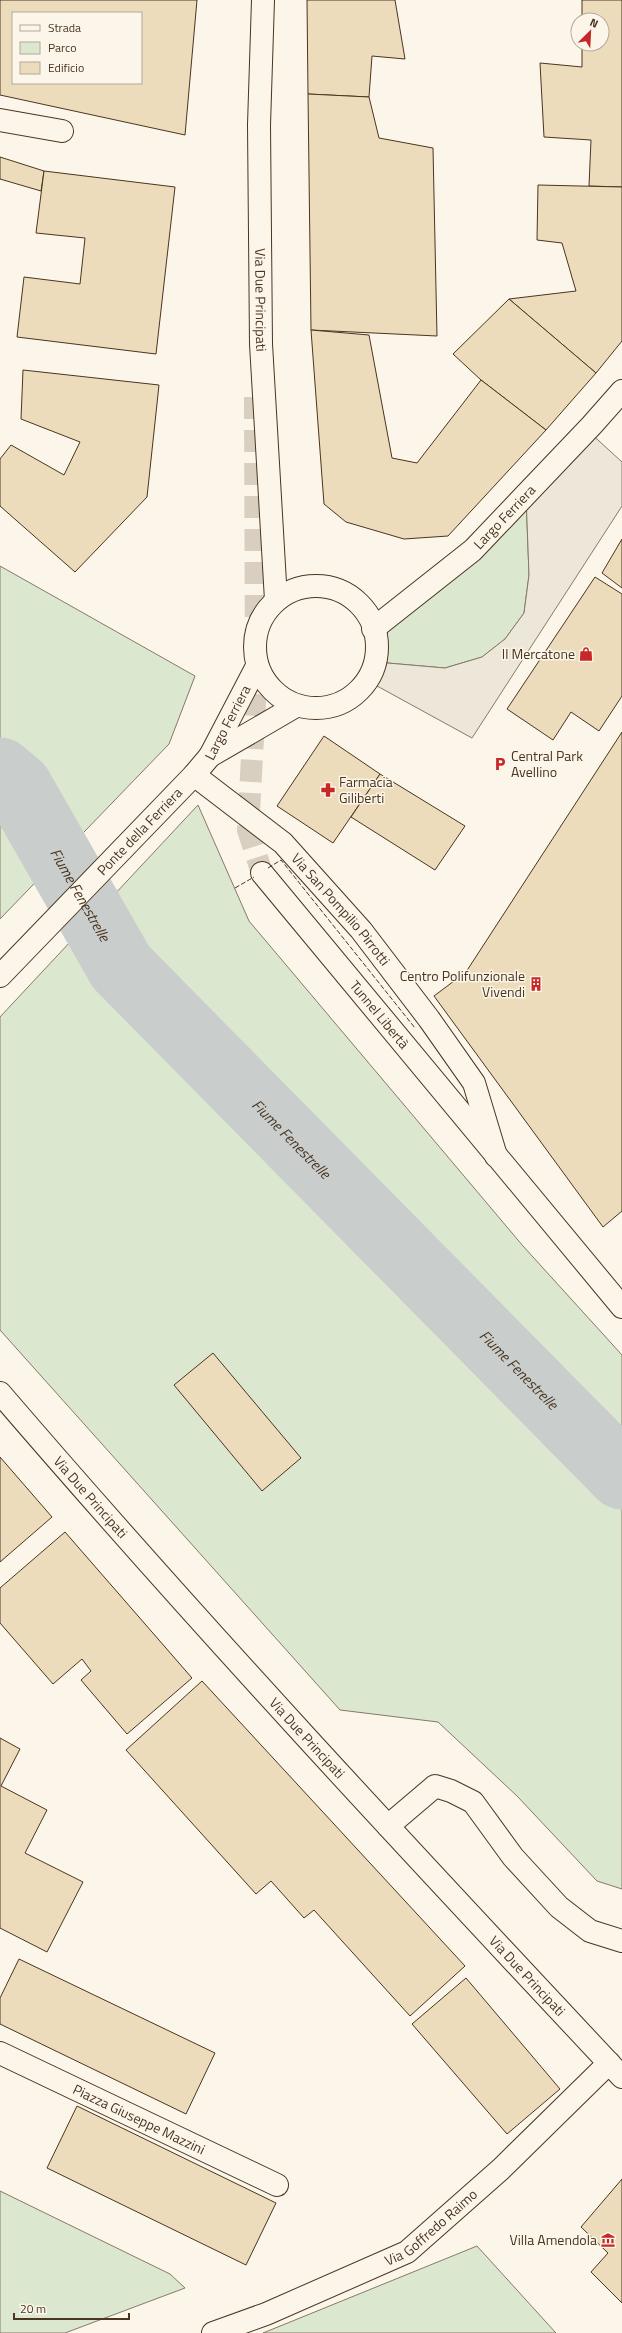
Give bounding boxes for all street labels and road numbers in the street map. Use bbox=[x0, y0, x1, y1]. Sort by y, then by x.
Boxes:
street label: Via Due Principati bbox=[250, 248, 272, 352]
street label: Largo Ferriera bbox=[468, 480, 540, 554]
street label: Largo Ferriera bbox=[199, 681, 255, 764]
street label: Ponte della Ferriera bbox=[92, 782, 187, 880]
street label: Via San Pompilio Pirrotti bbox=[287, 848, 395, 970]
street label: Tunnel Libertà bbox=[345, 976, 414, 1053]
street label: Via Due Principati bbox=[49, 1451, 133, 1543]
street label: Via Due Principati bbox=[265, 1693, 350, 1783]
street label: Via Due Principati bbox=[485, 1931, 571, 2020]
street label: Piazza Giuseppe Mazzini bbox=[70, 2078, 209, 2159]
street label: Via Goffredo Raimo bbox=[381, 2184, 482, 2271]

